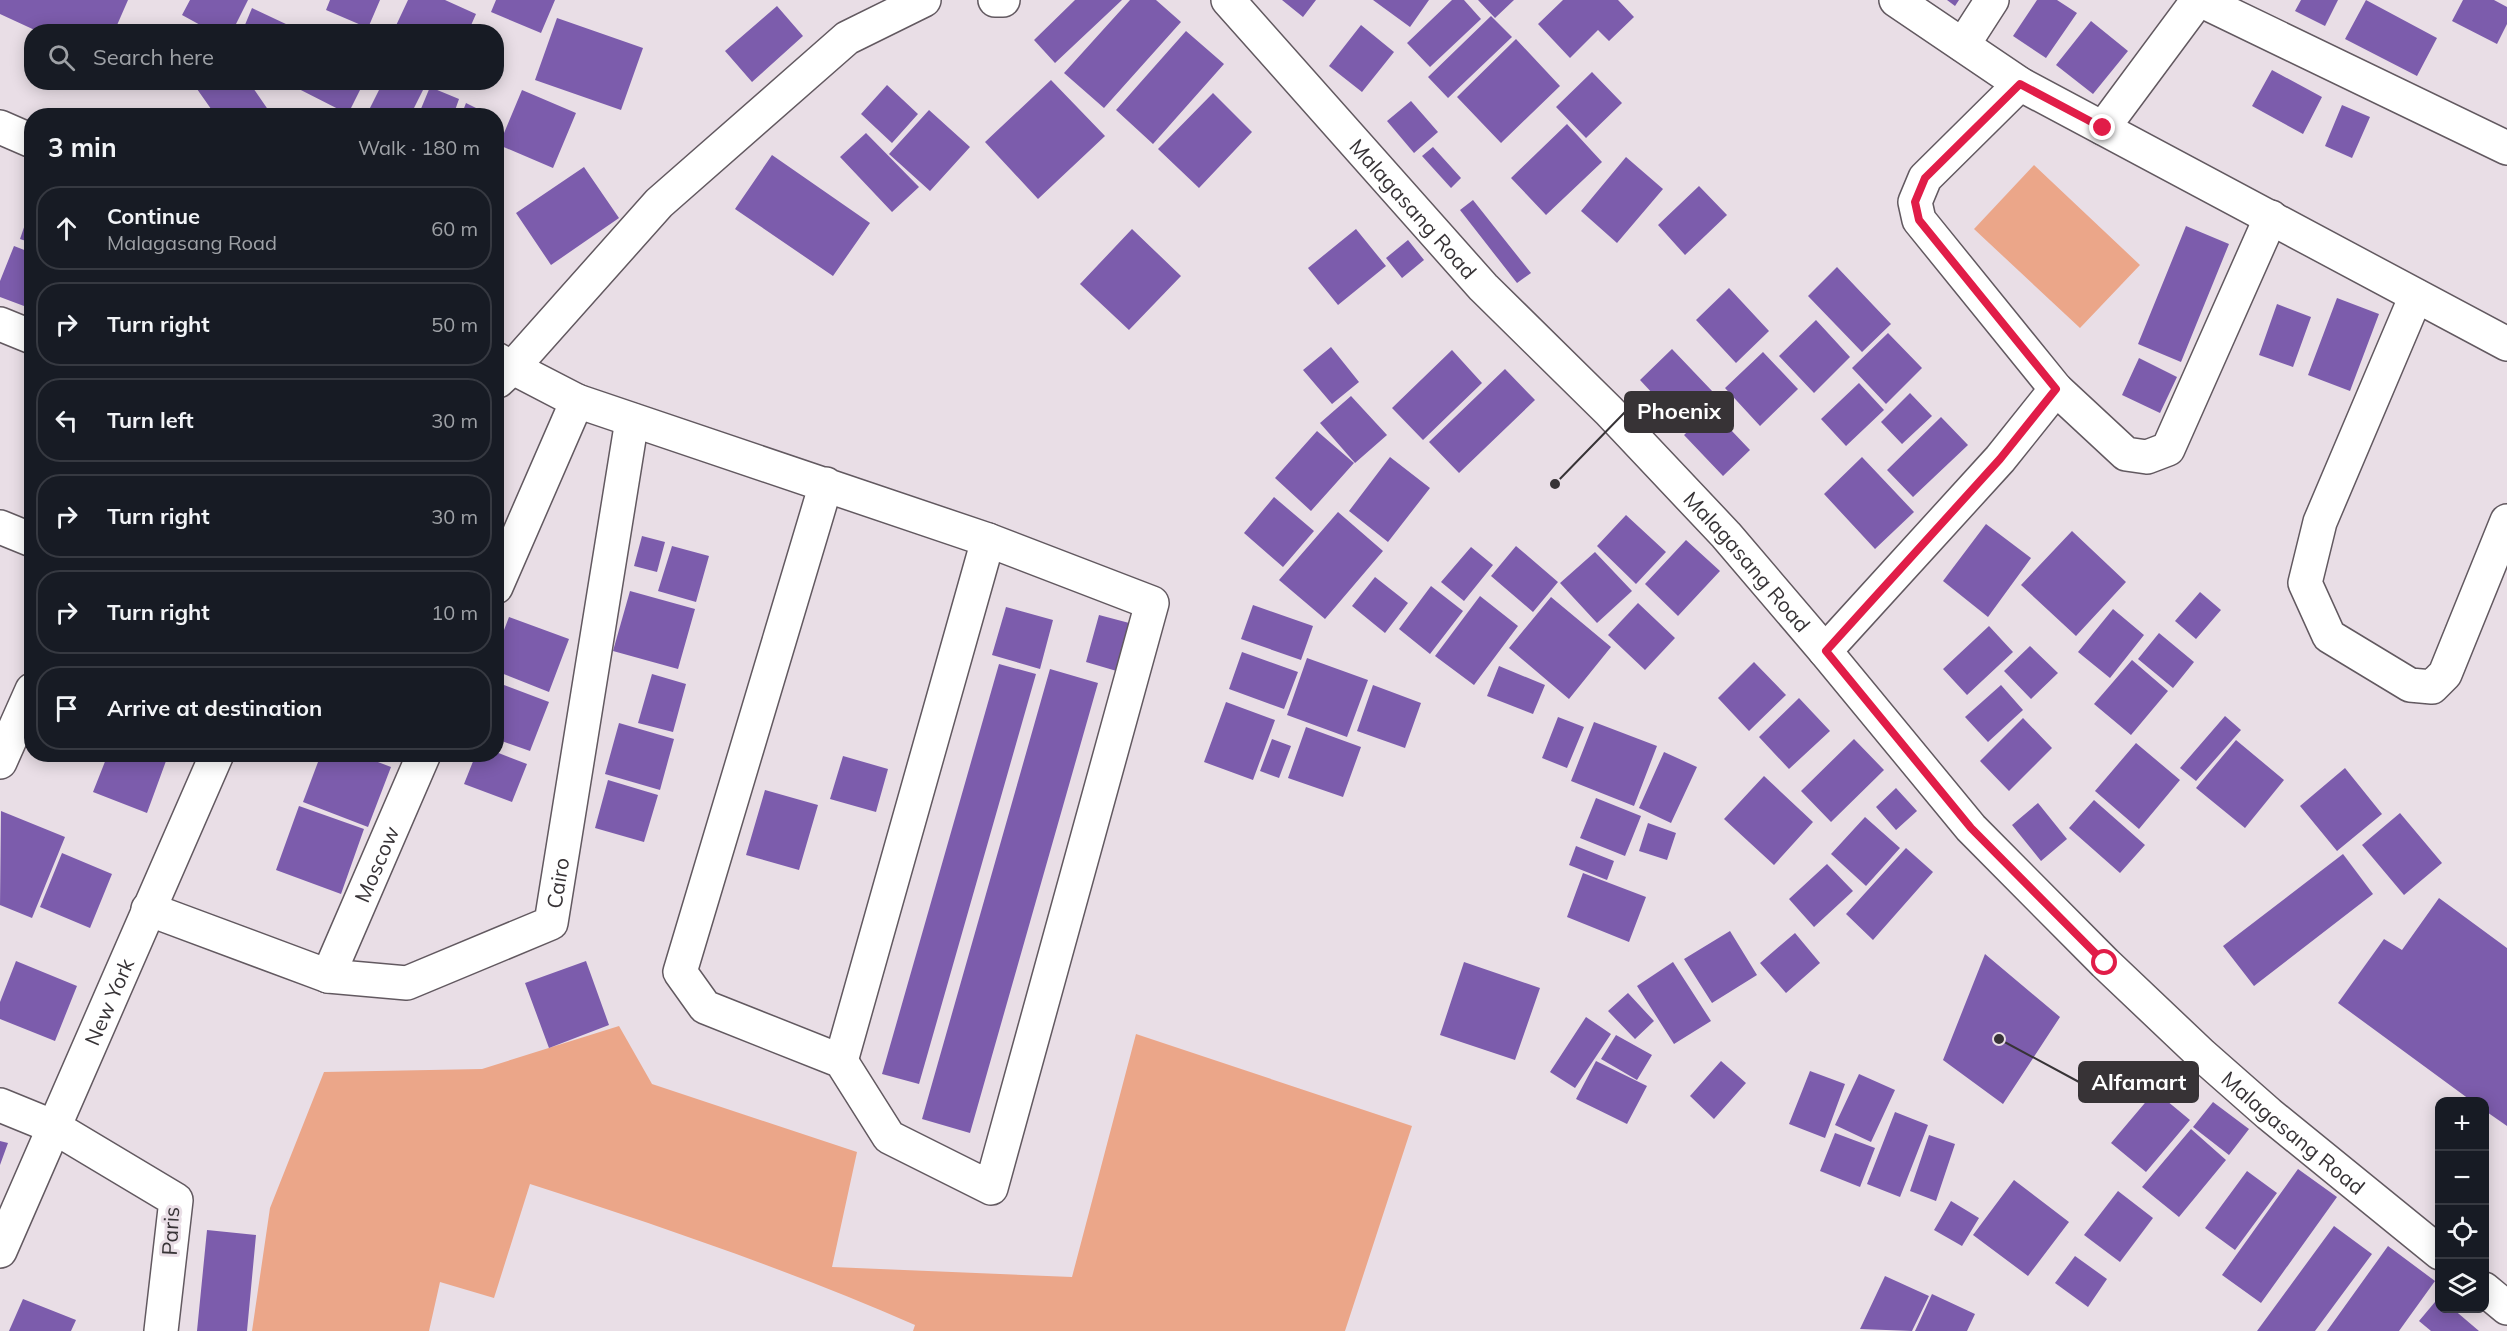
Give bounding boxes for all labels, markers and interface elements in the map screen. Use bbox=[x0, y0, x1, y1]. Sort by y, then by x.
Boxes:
search box bbox=[24, 24, 504, 90]
icon: search bbox=[45, 41, 78, 74]
text: Search here bbox=[93, 43, 214, 71]
route end bbox=[2089, 114, 2115, 140]
text: 3 min bbox=[48, 131, 117, 164]
street label: Malagasang Road bbox=[1344, 133, 1482, 284]
text: Walk · 180 m bbox=[358, 135, 480, 160]
text: Continue bbox=[107, 202, 200, 230]
icon: ahead bbox=[50, 212, 83, 245]
text: 60 m bbox=[431, 216, 478, 241]
text: Malagasang Road bbox=[107, 230, 277, 255]
icon: right bbox=[50, 308, 83, 341]
text: Turn right bbox=[107, 310, 210, 338]
text: 50 m bbox=[431, 312, 478, 337]
callout: Phoenix bbox=[1625, 392, 1733, 432]
text: Phoenix bbox=[1637, 397, 1722, 425]
icon: left bbox=[50, 404, 83, 437]
text: Turn left bbox=[107, 406, 194, 434]
text: 30 m bbox=[431, 408, 478, 433]
street label: Malagasang Road bbox=[1678, 486, 1816, 637]
icon: right bbox=[50, 500, 83, 533]
text: Turn right bbox=[107, 502, 210, 530]
text: 30 m bbox=[431, 504, 478, 529]
icon: right bbox=[50, 596, 83, 629]
text: Turn right bbox=[107, 598, 210, 626]
text: 10 m bbox=[431, 600, 478, 625]
icon: arrive bbox=[50, 692, 83, 725]
text: Arrive at destination bbox=[107, 694, 322, 722]
street label: Moscow bbox=[348, 822, 404, 906]
street label: Cairo bbox=[541, 856, 574, 910]
route start bbox=[2091, 949, 2117, 975]
street label: New York bbox=[78, 954, 139, 1049]
callout: Alfamart bbox=[2079, 1062, 2198, 1102]
street label: Malagasang Road bbox=[2216, 1066, 2370, 1200]
text: Alfamart bbox=[2092, 1068, 2186, 1096]
map controls bbox=[2435, 1097, 2489, 1313]
button: + bbox=[2435, 1097, 2489, 1151]
button: − bbox=[2435, 1151, 2489, 1205]
button: locate bbox=[2435, 1205, 2489, 1259]
street label: Paris bbox=[156, 1206, 184, 1256]
button: layers bbox=[2435, 1259, 2489, 1313]

